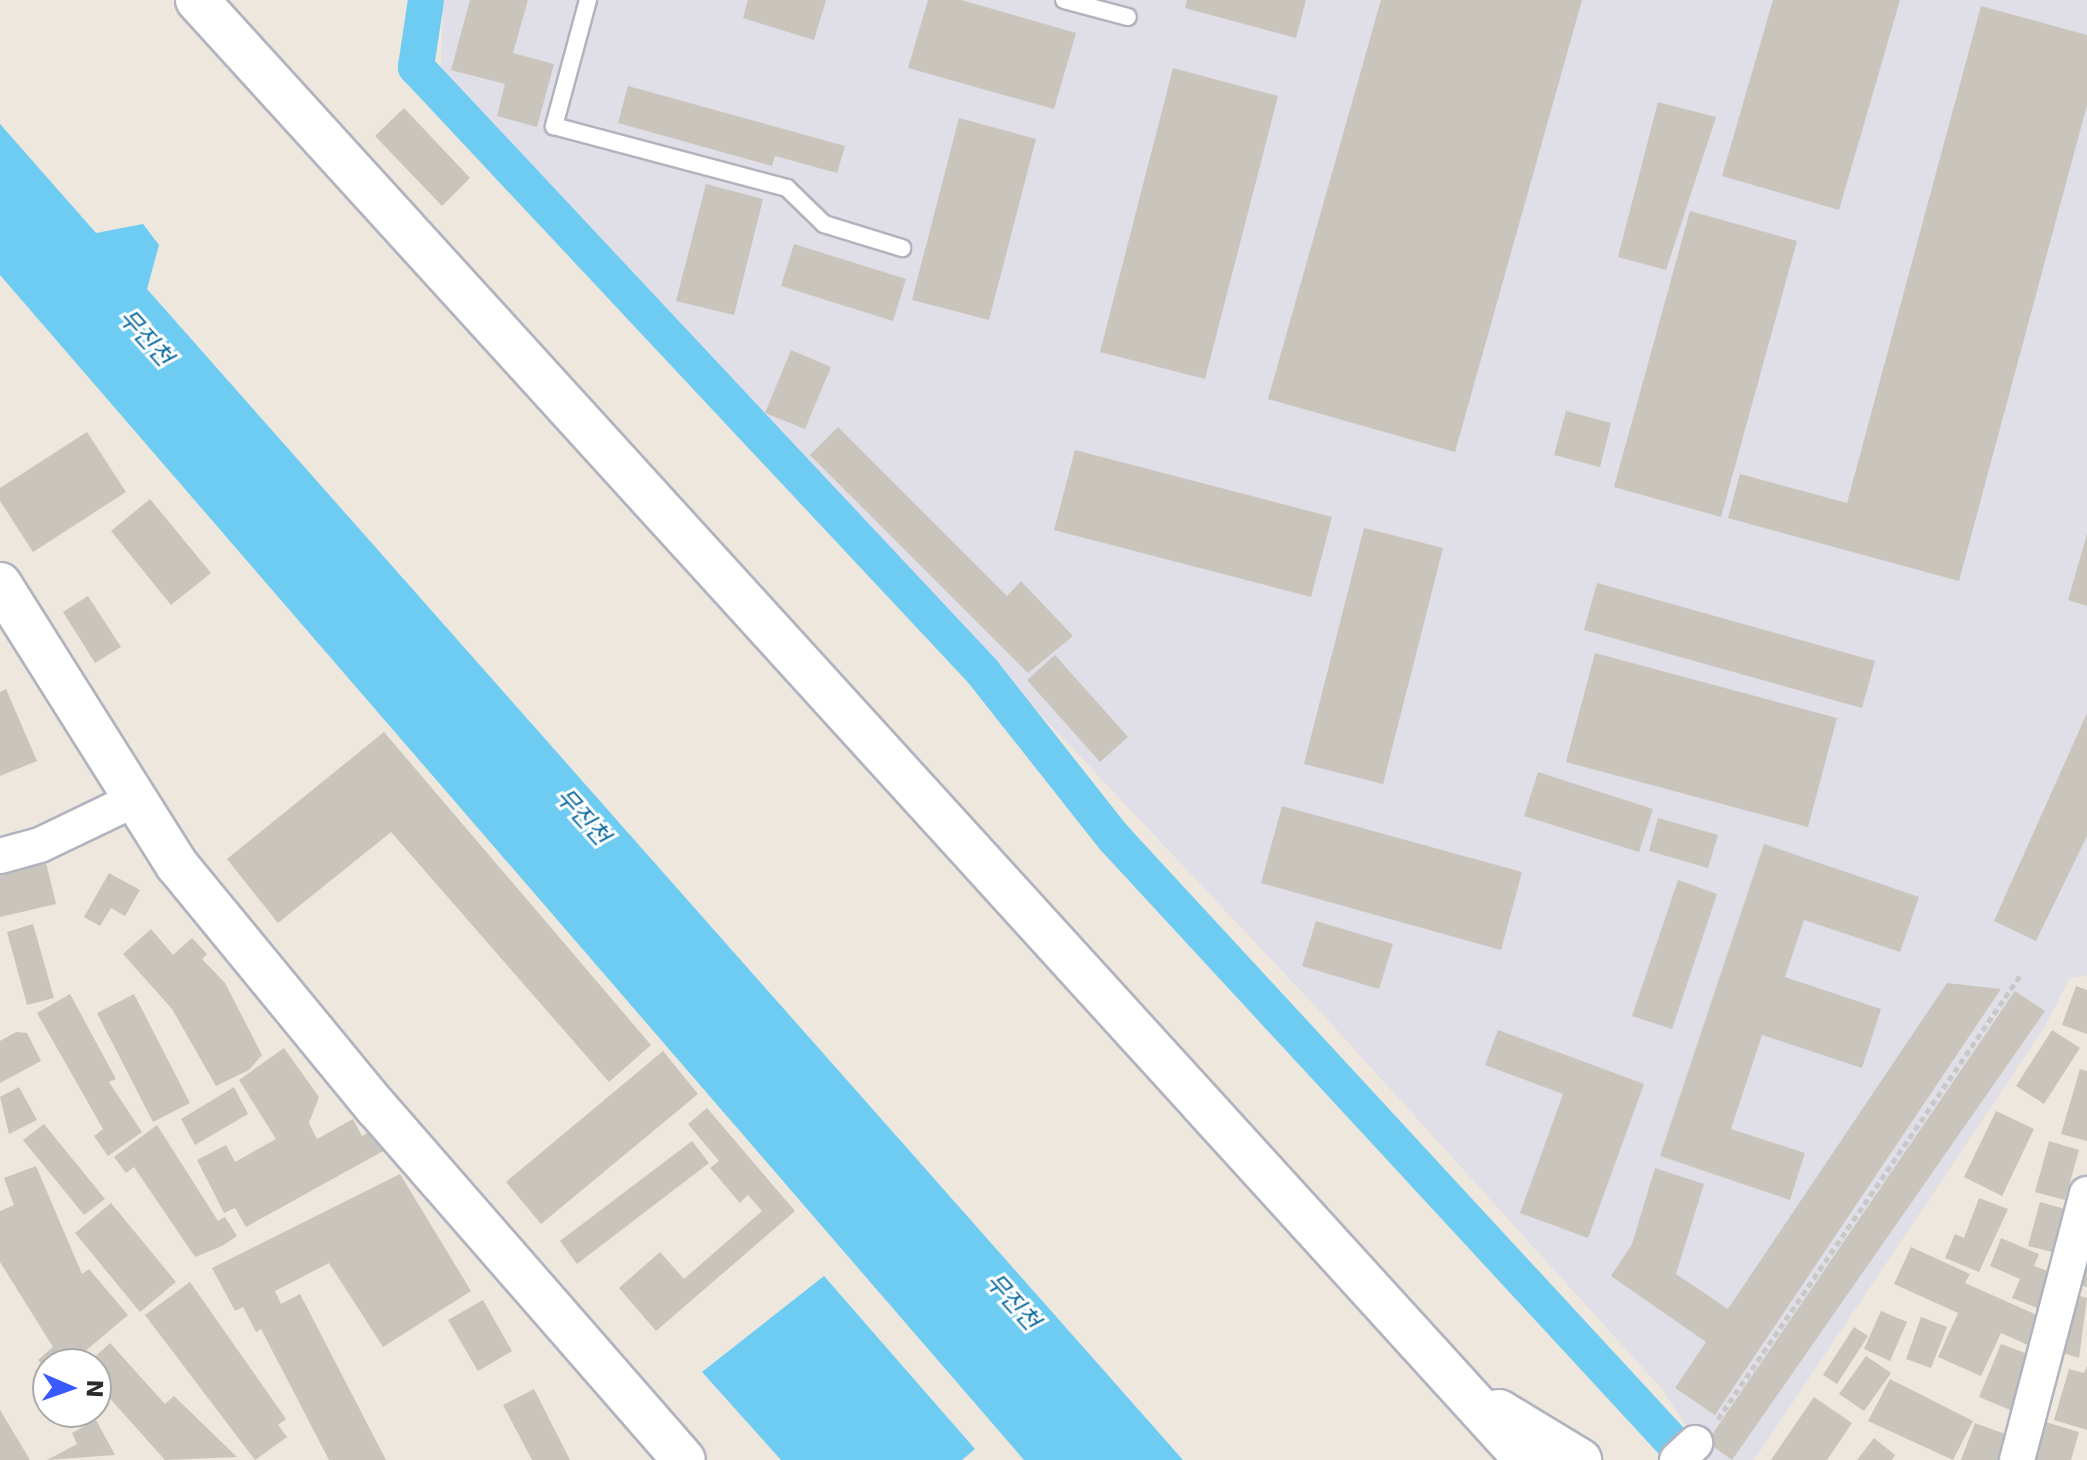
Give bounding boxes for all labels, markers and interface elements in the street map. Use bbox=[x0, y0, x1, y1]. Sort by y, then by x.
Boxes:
water label: 무진천 bbox=[112, 304, 178, 372]
water label: 무진천 bbox=[549, 783, 615, 851]
water label: 무진천 bbox=[979, 1268, 1045, 1336]
north arrow bbox=[32, 1348, 112, 1428]
text: N bbox=[82, 1379, 107, 1398]

